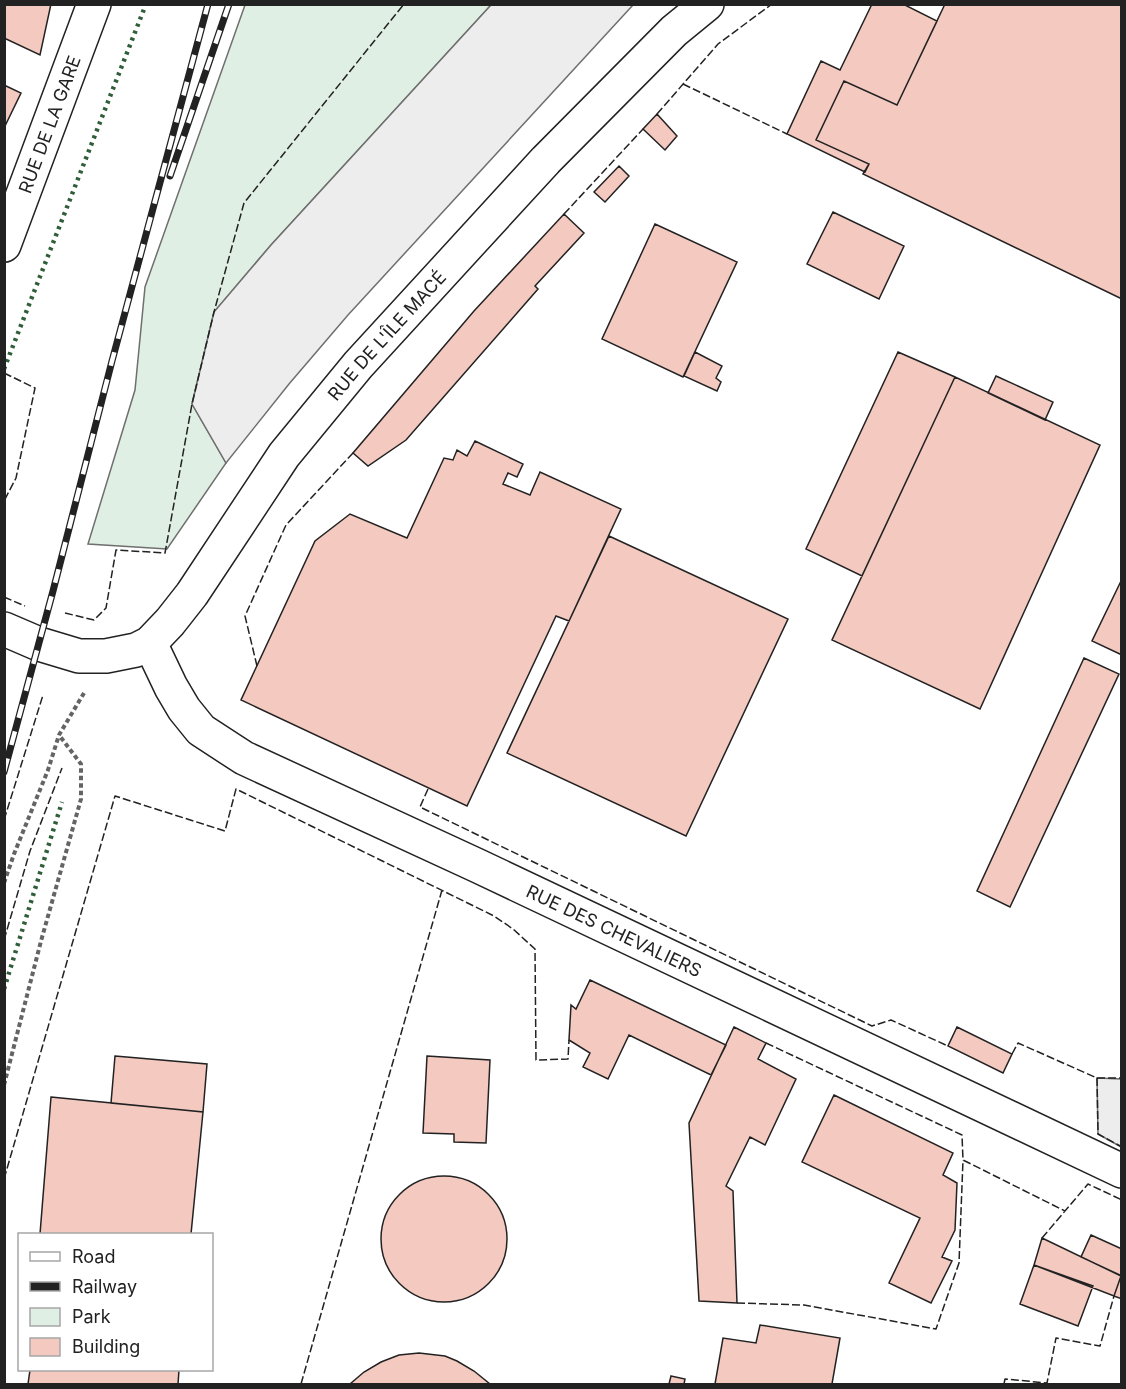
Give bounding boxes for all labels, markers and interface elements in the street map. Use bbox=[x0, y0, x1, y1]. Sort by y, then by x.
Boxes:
street label: RUE DE LA GARE bbox=[14, 52, 84, 196]
street label: RUE DE L'ÎLE MACÉ bbox=[323, 266, 450, 404]
street label: RUE DES CHEVALIERS bbox=[523, 880, 705, 981]
legend bbox=[18, 1233, 213, 1371]
text: Road bbox=[72, 1246, 115, 1267]
text: Railway bbox=[72, 1276, 137, 1297]
text: Park bbox=[72, 1306, 111, 1327]
text: Building bbox=[72, 1336, 140, 1357]

